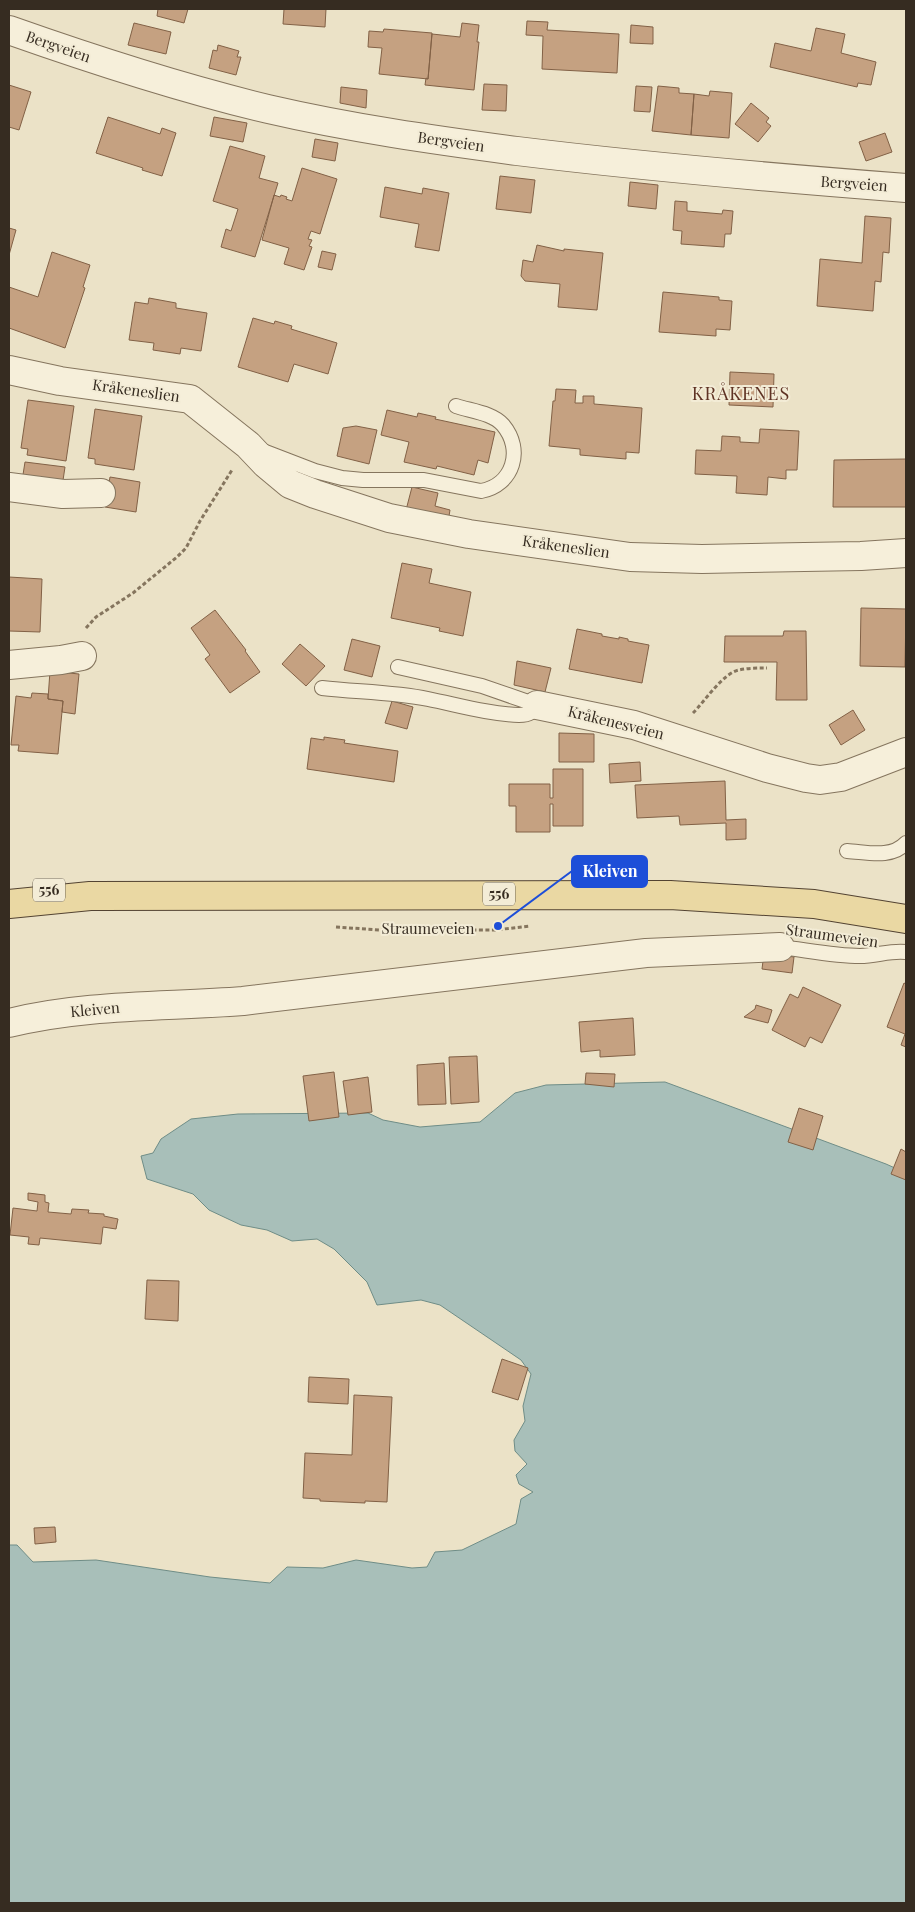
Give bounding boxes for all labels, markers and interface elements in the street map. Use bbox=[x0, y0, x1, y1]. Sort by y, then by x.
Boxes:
street label: Bergveien bbox=[23, 26, 93, 66]
street label: Bergveien bbox=[417, 126, 486, 156]
street label: Bergveien bbox=[820, 171, 888, 195]
street label: Kråkeneslien bbox=[91, 374, 181, 406]
district label: KRÅKENES bbox=[692, 381, 790, 405]
street label: Kråkeneslien bbox=[521, 530, 611, 562]
street label: Kråkenesveien bbox=[566, 700, 666, 744]
callout: Kleiven bbox=[572, 856, 647, 887]
text: Kleiven bbox=[583, 860, 638, 881]
road number: 556 bbox=[33, 878, 65, 902]
road number: 556 bbox=[483, 882, 515, 906]
street label: Straumeveien bbox=[382, 918, 474, 938]
street label: Straumeveien bbox=[785, 919, 880, 951]
street label: Kleiven bbox=[69, 997, 121, 1021]

